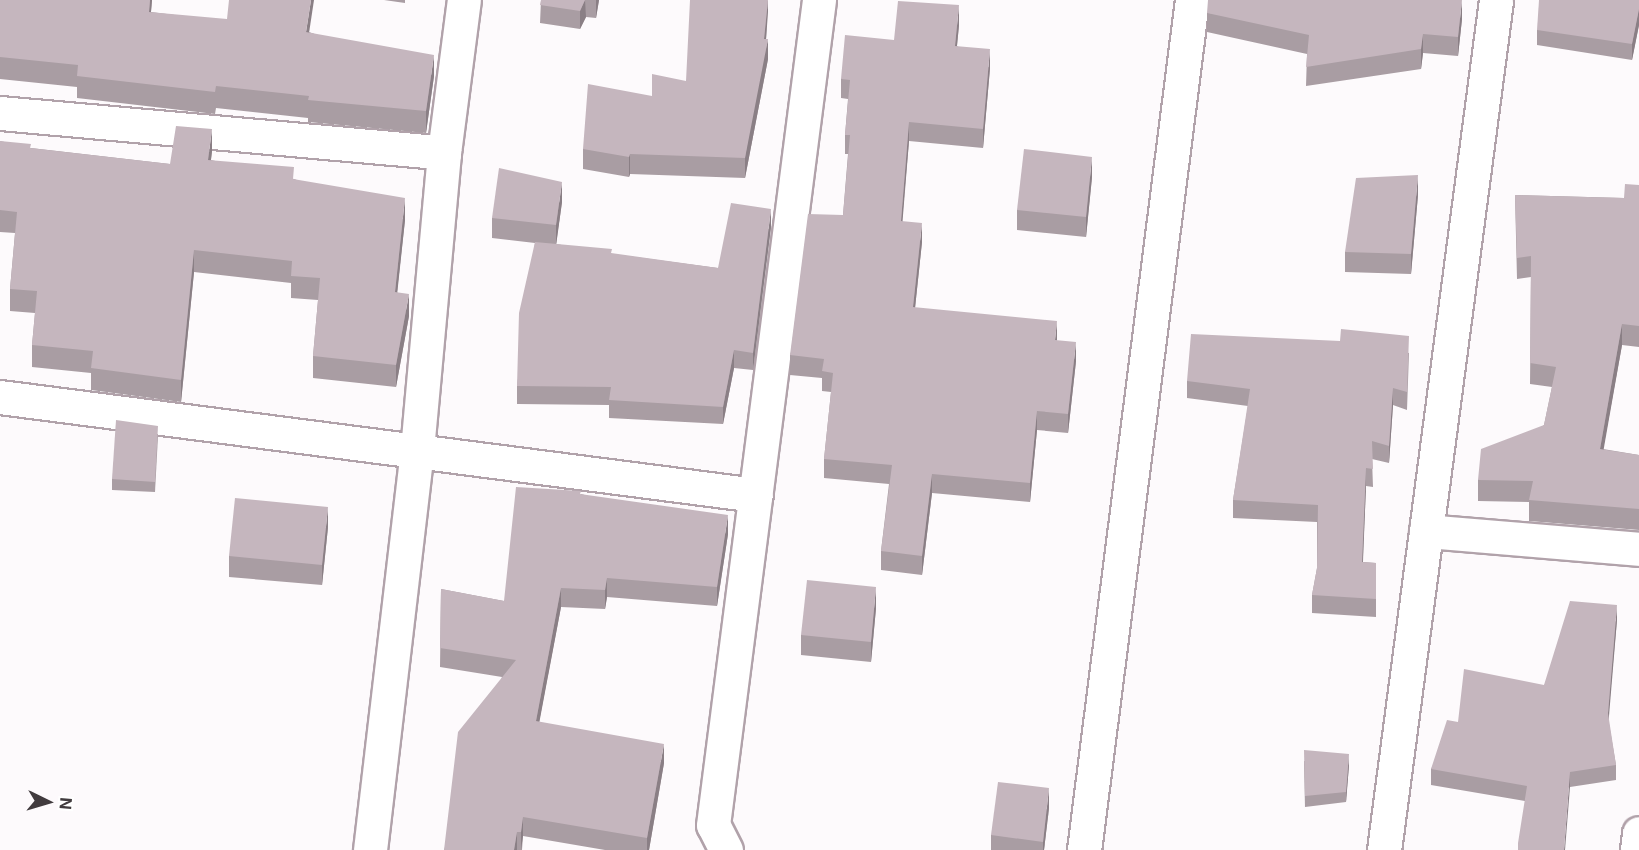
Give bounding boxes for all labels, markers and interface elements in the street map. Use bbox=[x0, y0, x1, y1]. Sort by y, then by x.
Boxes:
north arrow bbox=[18, 772, 78, 832]
text: N bbox=[55, 797, 76, 811]

